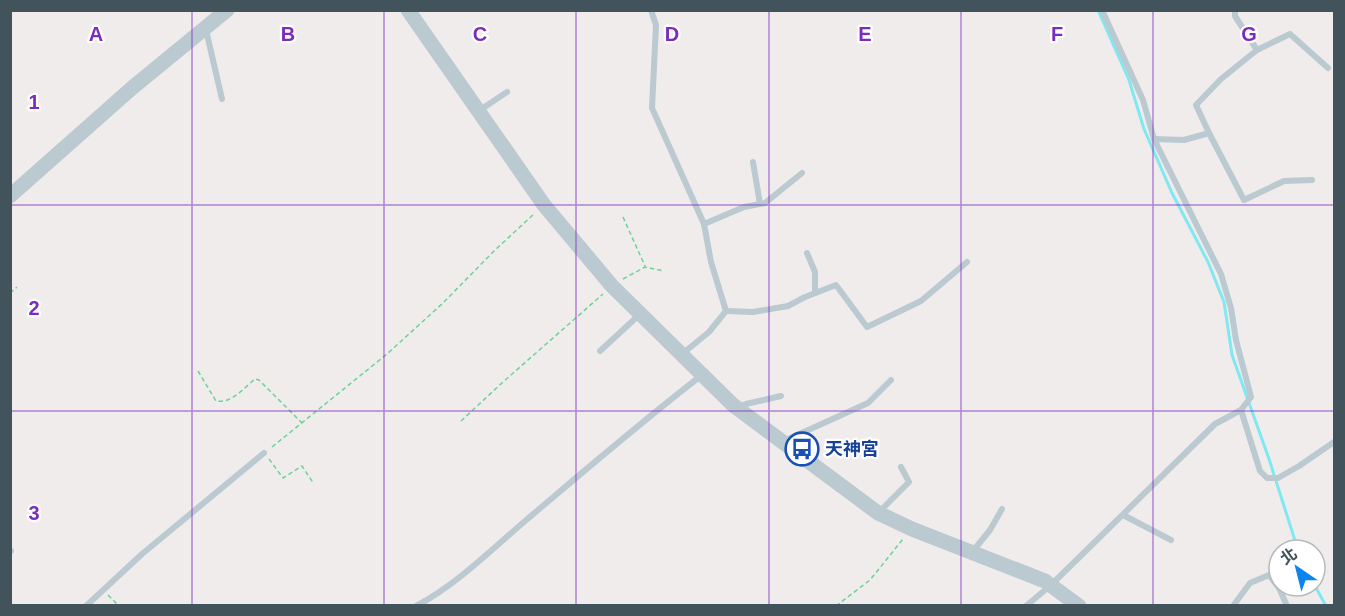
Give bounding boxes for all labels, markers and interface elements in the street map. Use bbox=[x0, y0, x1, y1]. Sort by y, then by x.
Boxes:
text: A bbox=[89, 23, 103, 45]
text: B bbox=[281, 23, 295, 45]
text: C bbox=[473, 23, 487, 45]
text: D bbox=[665, 23, 679, 45]
text: E bbox=[858, 23, 872, 45]
text: F bbox=[1051, 23, 1063, 45]
text: G bbox=[1241, 23, 1257, 45]
text: 1 bbox=[28, 91, 40, 113]
text: 2 bbox=[28, 297, 40, 319]
bus stop icon: 天神宮 bbox=[784, 431, 820, 467]
place label: 天神宮 bbox=[825, 439, 879, 459]
text: 3 bbox=[28, 502, 40, 524]
north arrow bbox=[1267, 538, 1327, 598]
text: 北 bbox=[1277, 545, 1300, 568]

